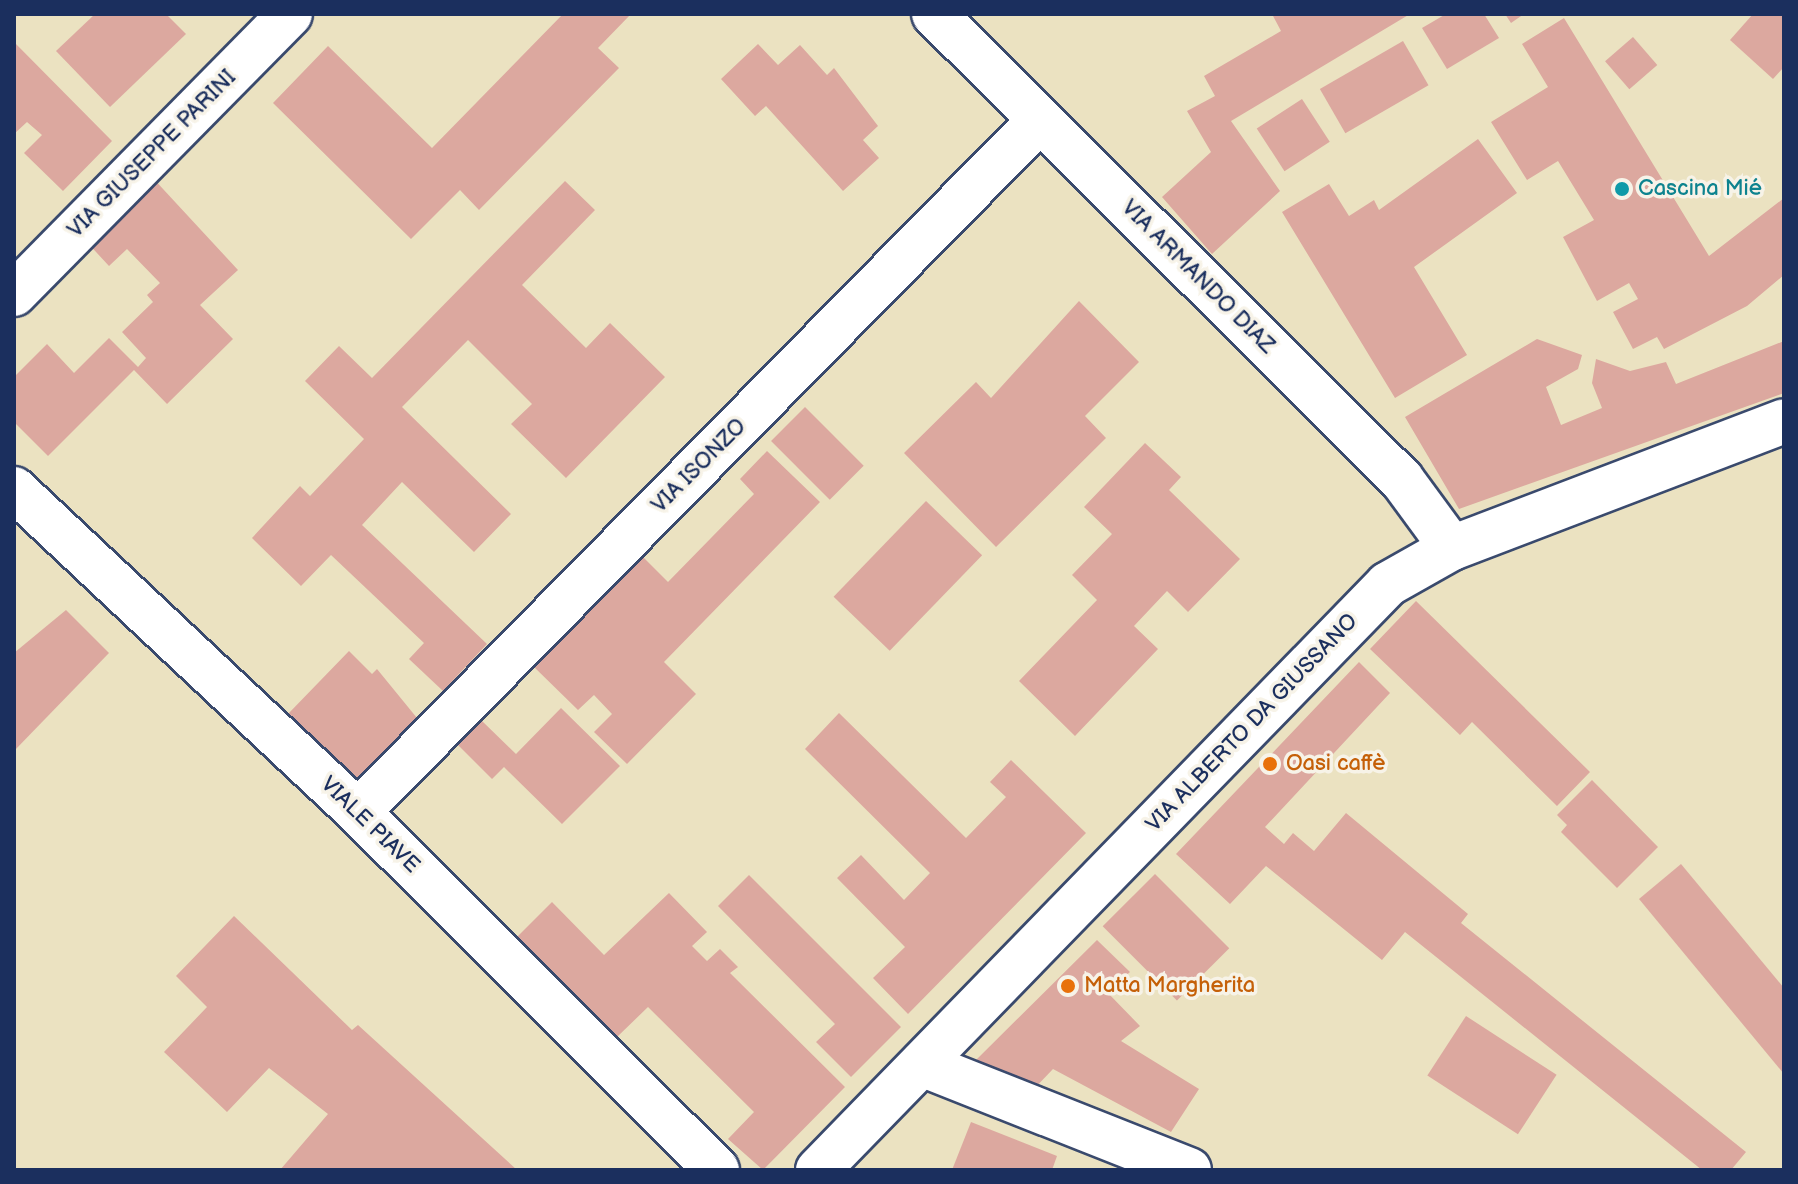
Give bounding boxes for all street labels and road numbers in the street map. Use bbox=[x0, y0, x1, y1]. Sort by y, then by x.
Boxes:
street label: VIA GIUSEPPE PARINI bbox=[62, 64, 242, 244]
street label: VIA ARMANDO DIAZ bbox=[1116, 195, 1280, 359]
street label: VIA ISONZO bbox=[646, 413, 752, 519]
street label: VIA ALBERTO DA GIUSSANO bbox=[1141, 608, 1363, 838]
street label: VIALE PIAVE bbox=[315, 771, 425, 879]

